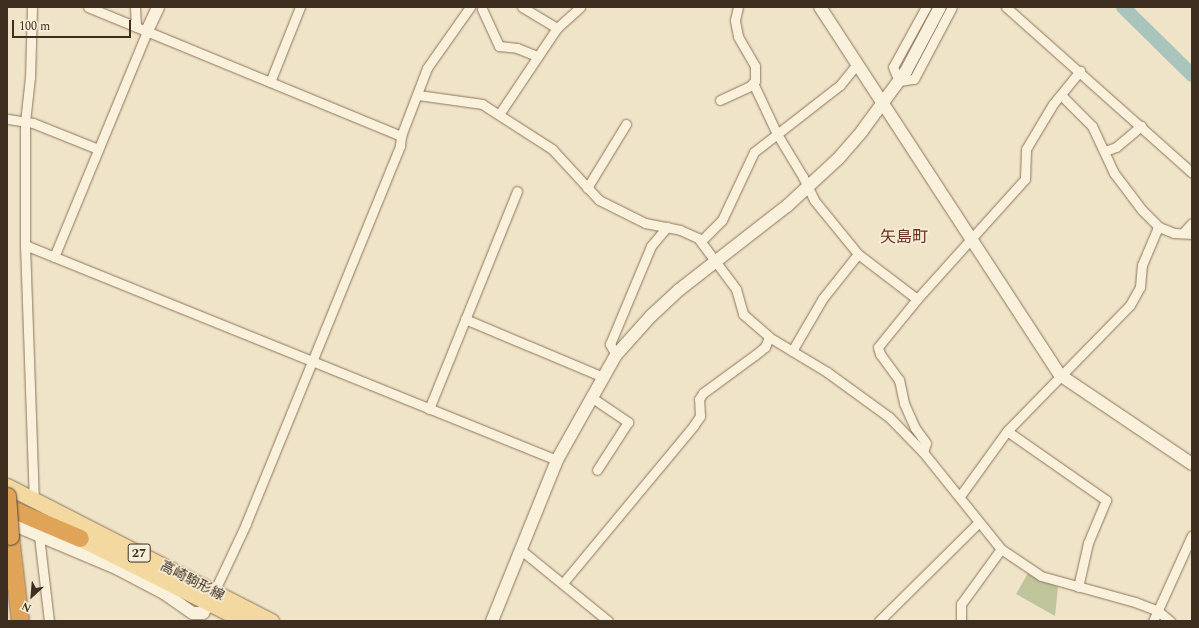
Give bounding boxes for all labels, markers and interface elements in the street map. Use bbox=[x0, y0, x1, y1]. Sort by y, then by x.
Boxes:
scale bar bbox=[14, 12, 133, 38]
text: 100 m bbox=[19, 17, 50, 36]
district label: 矢島町 bbox=[880, 227, 928, 247]
road number: 27 bbox=[127, 542, 151, 564]
street label: 高崎駒形線 bbox=[157, 558, 227, 604]
north arrow bbox=[12, 576, 52, 616]
text: N bbox=[19, 598, 34, 617]

